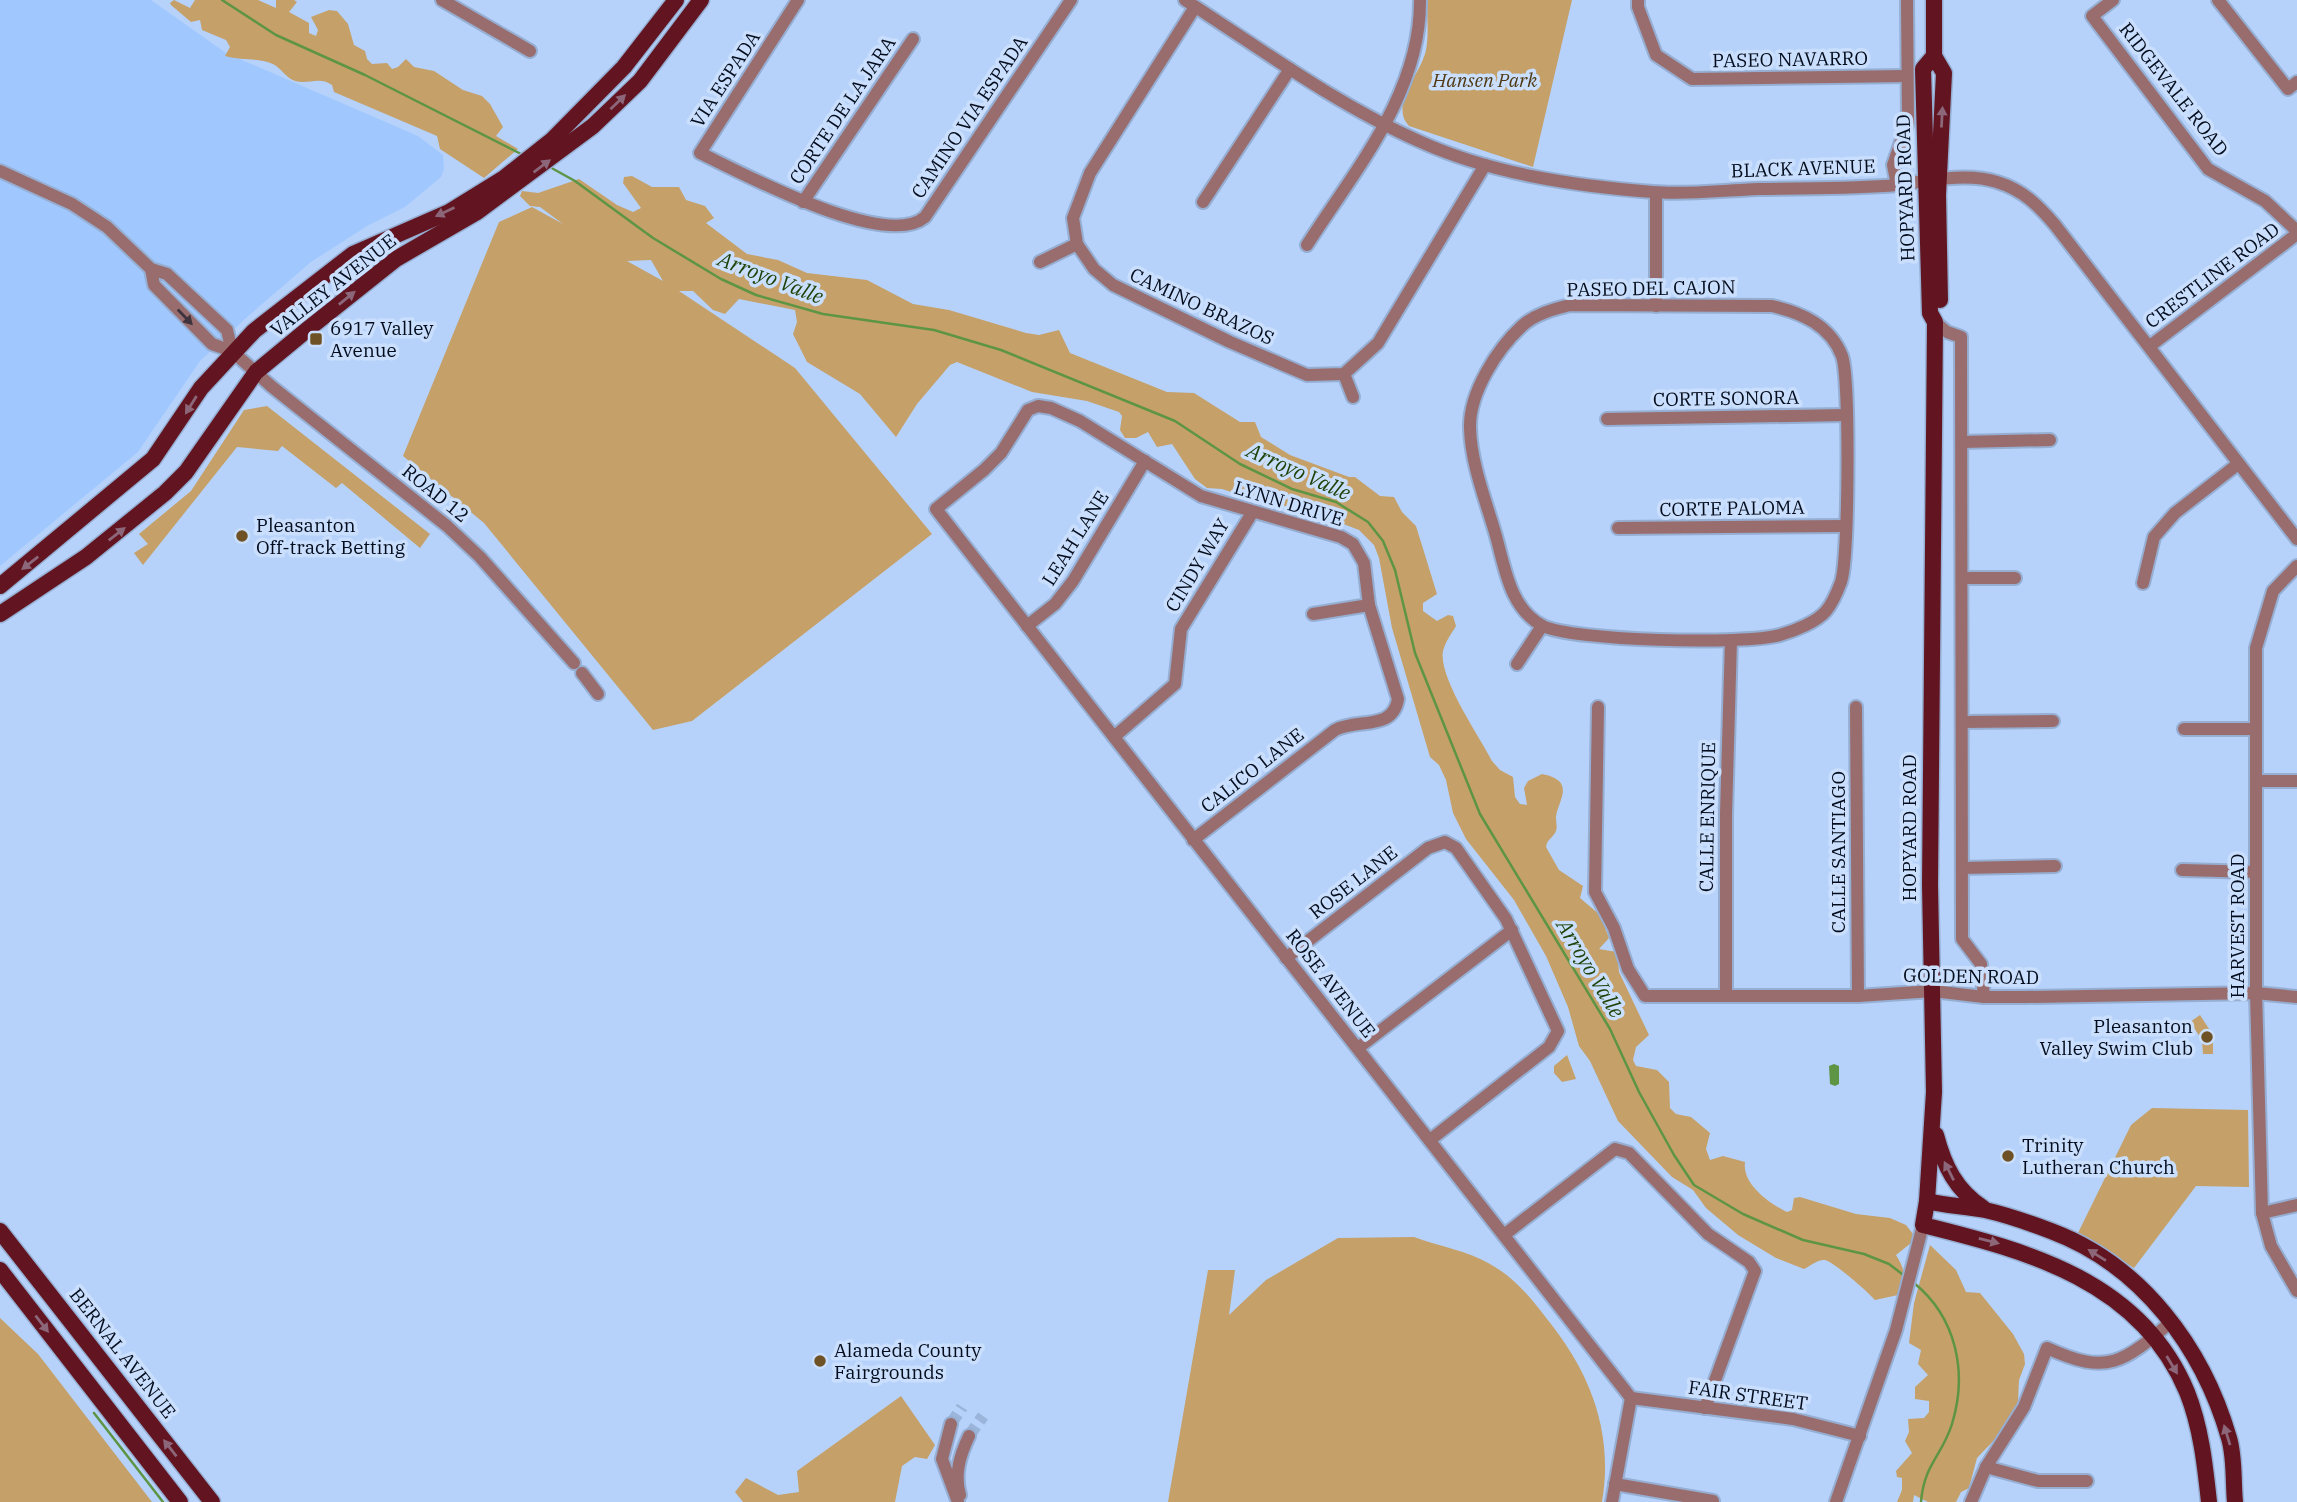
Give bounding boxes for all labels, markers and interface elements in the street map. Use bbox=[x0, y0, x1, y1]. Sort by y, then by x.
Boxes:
street label: RIDGEVALE ROAD bbox=[2114, 17, 2234, 161]
street label: VIA ESPADA bbox=[685, 26, 765, 132]
street label: CAMINO VIA ESPADA bbox=[906, 31, 1032, 203]
street label: CORTE DE LA JARA bbox=[784, 32, 900, 188]
street label: PASEO NAVARRO bbox=[1712, 46, 1868, 72]
park label: Hansen Park bbox=[1432, 68, 1538, 92]
one-way arrow bbox=[610, 93, 627, 110]
one-way arrow bbox=[1937, 105, 1948, 127]
street label: HOPYARD ROAD bbox=[1890, 114, 1920, 262]
street label: BLACK AVENUE bbox=[1730, 153, 1876, 183]
one-way arrow bbox=[533, 159, 551, 173]
one-way arrow bbox=[435, 207, 455, 218]
street label: CRESTLINE ROAD bbox=[2140, 217, 2284, 333]
street label: VALLEY AVENUE bbox=[265, 228, 401, 342]
water label: Arroyo Valle bbox=[713, 243, 828, 310]
street label: CAMINO BRAZOS bbox=[1126, 262, 1278, 350]
street label: PASEO DEL CAJON bbox=[1566, 275, 1736, 301]
one-way arrow bbox=[337, 291, 355, 306]
one-way arrow bbox=[176, 308, 193, 325]
place label: 6917 Valley Avenue bbox=[330, 316, 434, 362]
marker: 6917 Valley Avenue bbox=[308, 331, 324, 347]
street label: CORTE SONORA bbox=[1653, 385, 1799, 411]
one-way arrow bbox=[184, 395, 197, 415]
water label: Arroyo Valle bbox=[1241, 435, 1356, 507]
street label: ROAD 12 bbox=[398, 459, 474, 527]
street label: LYNN DRIVE bbox=[1231, 475, 1347, 531]
street label: LEAH LANE bbox=[1036, 486, 1114, 590]
street label: CORTE PALOMA bbox=[1659, 495, 1805, 521]
place label: Pleasanton Off-track Betting bbox=[256, 513, 406, 559]
street label: CINDY WAY bbox=[1160, 514, 1234, 616]
one-way arrow bbox=[107, 527, 125, 542]
marker: Pleasanton Off-track Betting bbox=[234, 528, 250, 544]
one-way arrow bbox=[21, 555, 38, 570]
street label: CALICO LANE bbox=[1196, 722, 1308, 818]
street label: CALLE ENRIQUE bbox=[1694, 742, 1720, 892]
street label: HOPYARD ROAD bbox=[1897, 754, 1921, 902]
street label: CALLE SANTIAGO bbox=[1826, 771, 1850, 933]
street label: ROSE LANE bbox=[1304, 840, 1402, 924]
street label: HARVEST ROAD bbox=[2225, 854, 2249, 998]
water label: Arroyo Valle bbox=[1550, 912, 1632, 1023]
street label: ROSE AVENUE bbox=[1281, 924, 1381, 1042]
street label: GOLDEN ROAD bbox=[1903, 963, 2039, 989]
place label: Pleasanton Valley Swim Club bbox=[2040, 1014, 2193, 1060]
marker: Pleasanton Valley Swim Club bbox=[2199, 1029, 2215, 1045]
place label: Trinity Lutheran Church bbox=[2022, 1133, 2175, 1179]
marker: Trinity Lutheran Church bbox=[2000, 1148, 2016, 1164]
one-way arrow bbox=[1944, 1161, 1955, 1181]
one-way arrow bbox=[1978, 1236, 2000, 1247]
one-way arrow bbox=[2088, 1248, 2107, 1261]
street label: BERNAL AVENUE bbox=[65, 1283, 181, 1423]
one-way arrow bbox=[34, 1315, 48, 1333]
place label: Alameda County Fairgrounds bbox=[834, 1338, 982, 1384]
marker: Alameda County Fairgrounds bbox=[812, 1353, 828, 1369]
one-way arrow bbox=[2166, 1356, 2178, 1375]
street label: FAIR STREET bbox=[1687, 1375, 1809, 1415]
one-way arrow bbox=[2221, 1423, 2232, 1445]
one-way arrow bbox=[163, 1440, 178, 1458]

